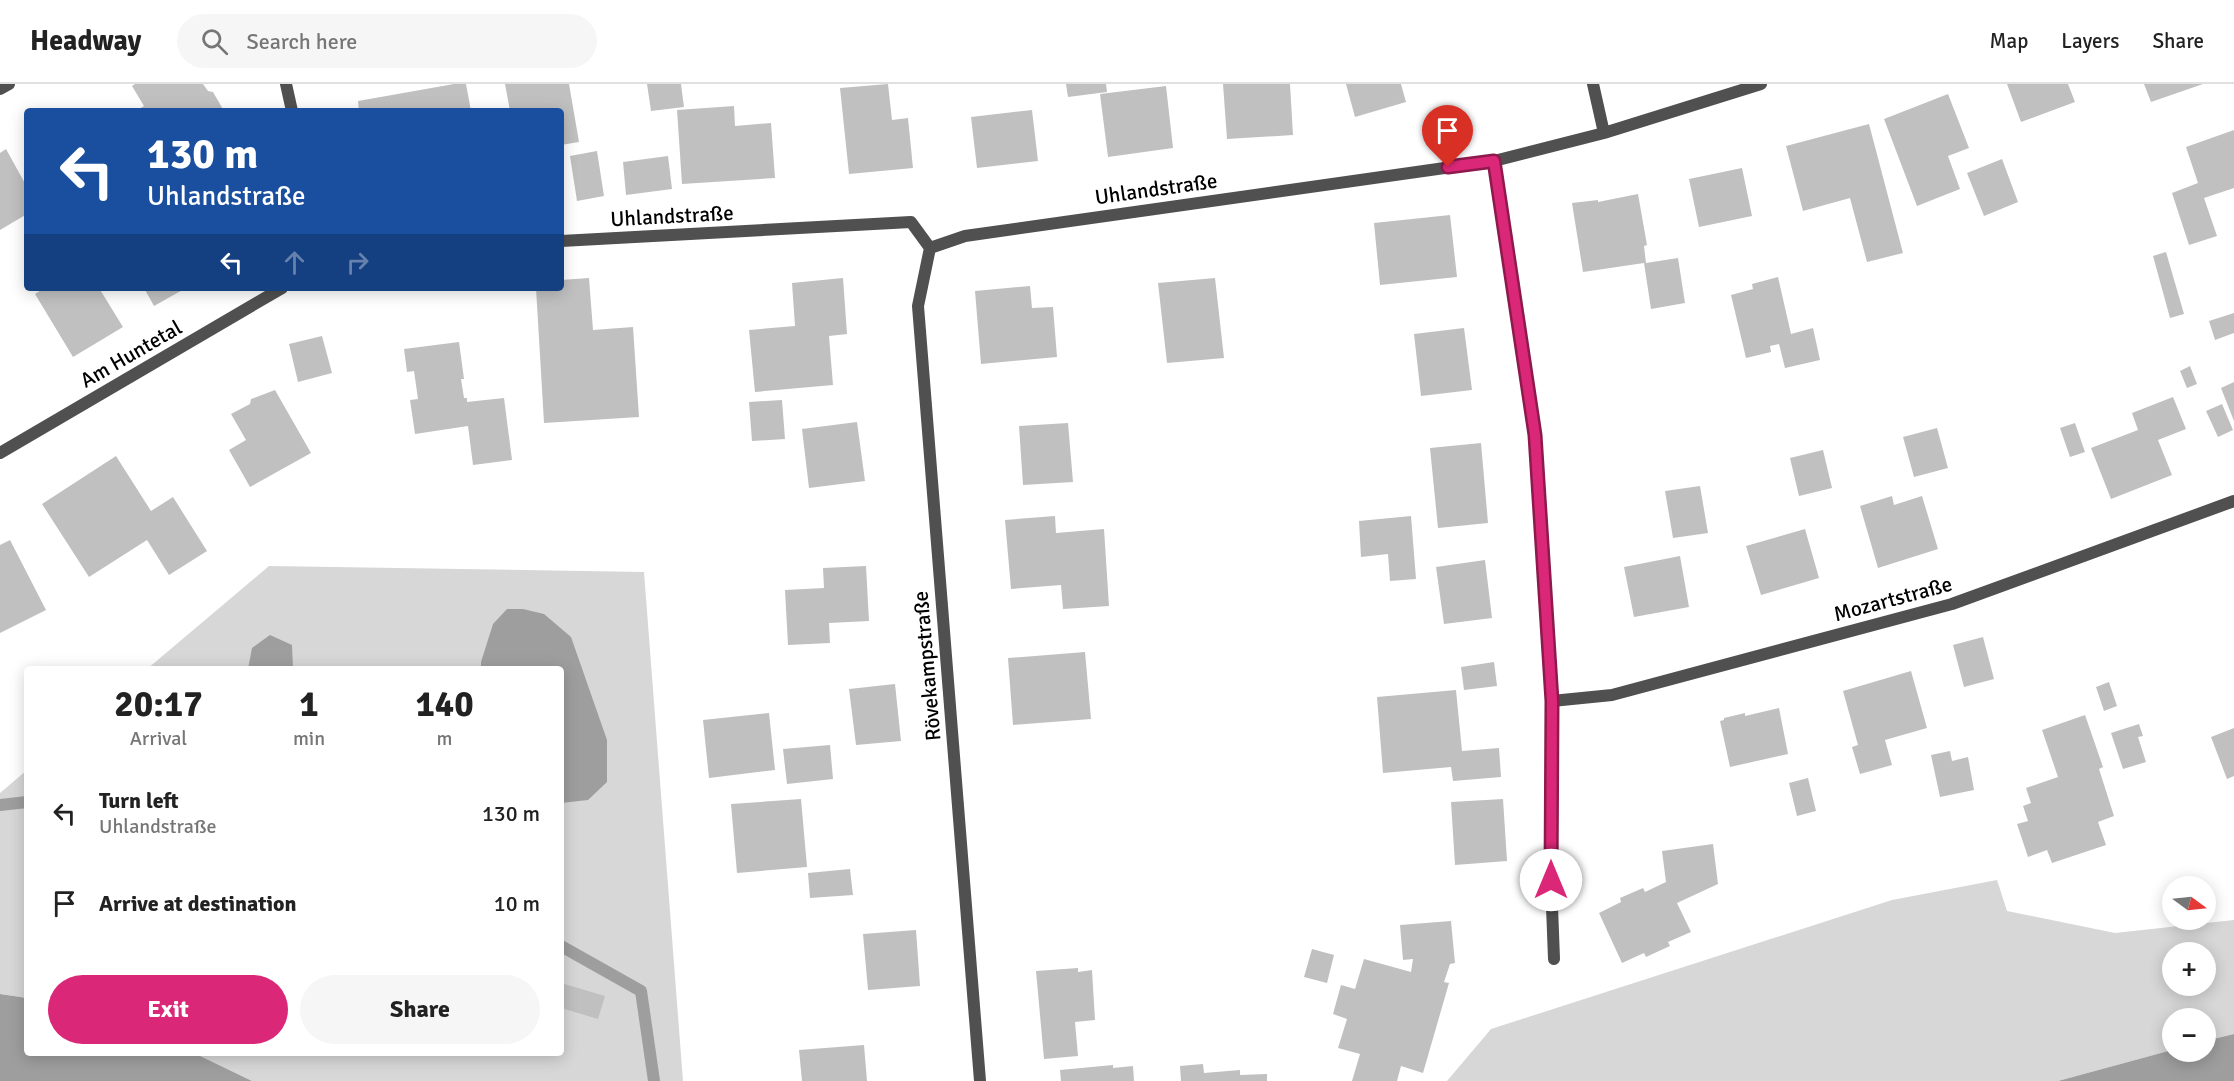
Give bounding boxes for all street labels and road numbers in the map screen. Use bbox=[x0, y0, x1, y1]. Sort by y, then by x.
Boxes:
street label: Uhlandstraße bbox=[1093, 168, 1219, 210]
street label: Uhlandstraße bbox=[610, 200, 734, 232]
street label: Am Huntetal bbox=[76, 314, 186, 394]
street label: Mozartstraße bbox=[1831, 571, 1955, 627]
street label: Rövekampstraße bbox=[907, 590, 947, 742]

